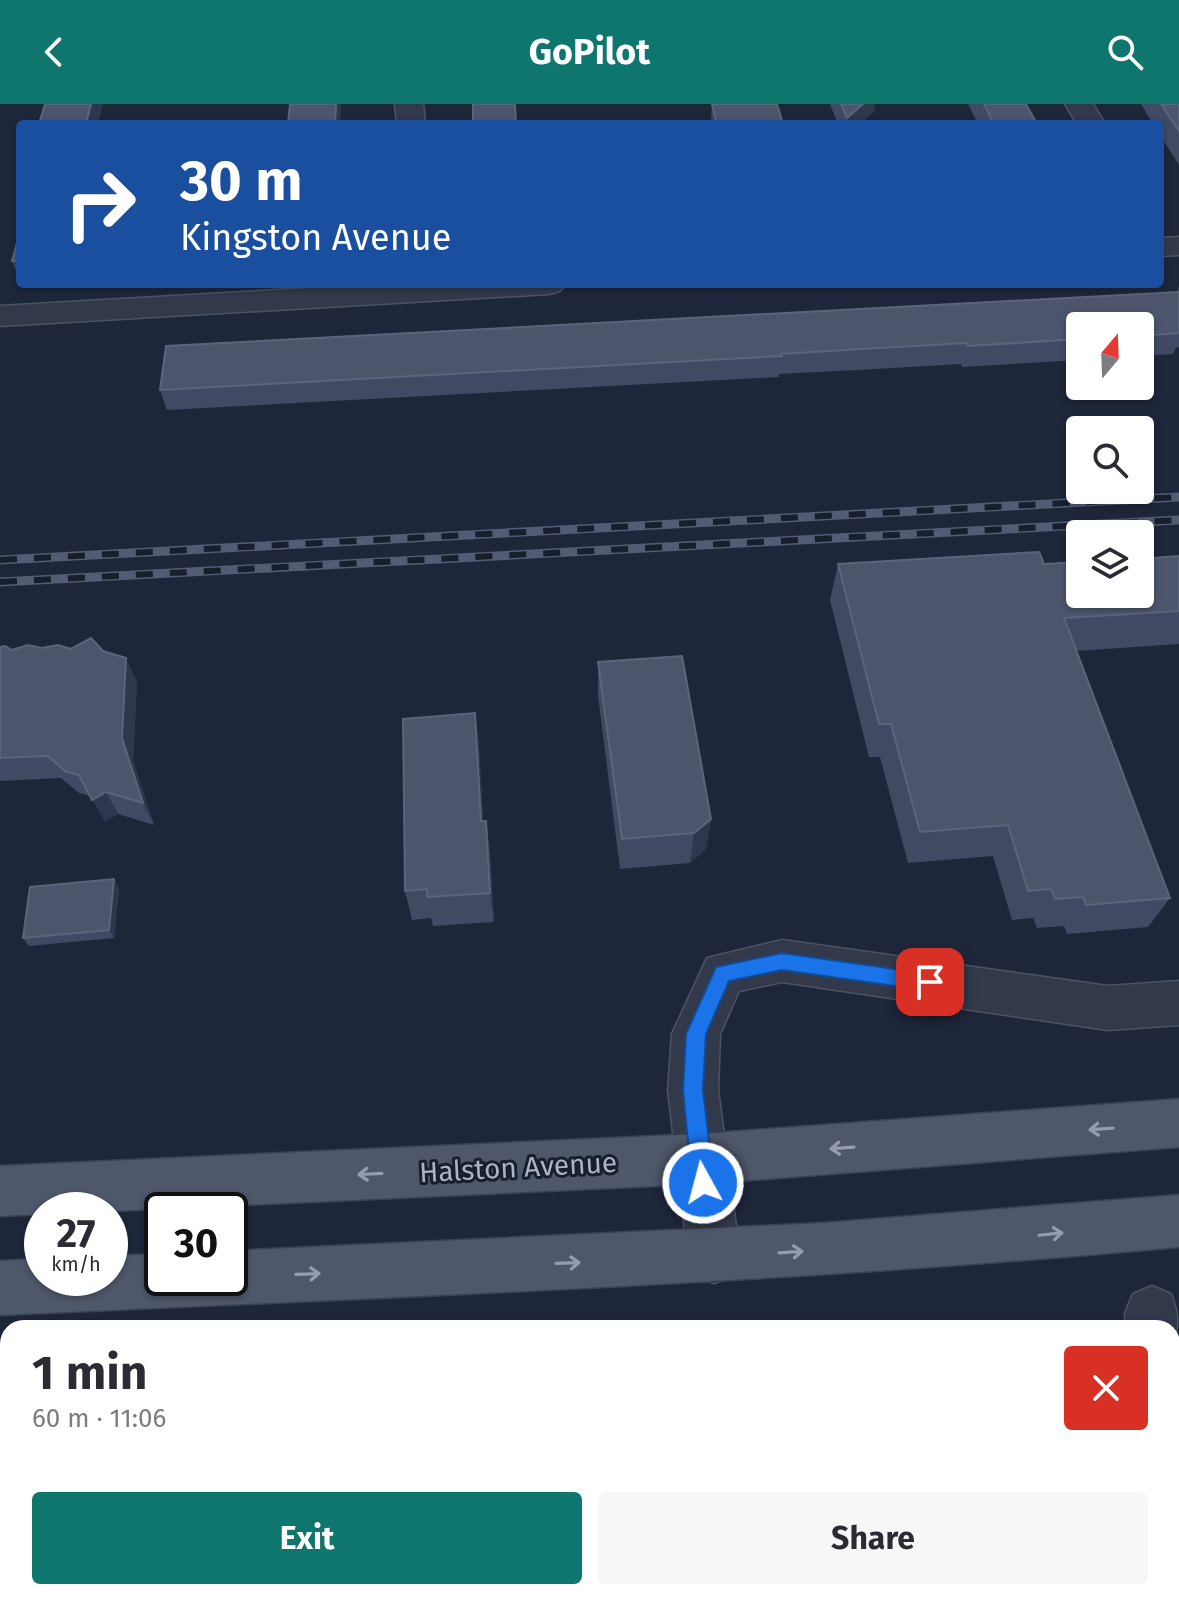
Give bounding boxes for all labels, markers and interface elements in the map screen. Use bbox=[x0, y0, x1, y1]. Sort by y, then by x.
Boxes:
icon: back bbox=[32, 30, 76, 74]
text: GoPilot bbox=[529, 30, 650, 74]
icon: search bbox=[1103, 30, 1147, 74]
text: 30 m bbox=[180, 148, 302, 215]
icon: right bbox=[48, 152, 152, 256]
text: Kingston Avenue bbox=[180, 216, 451, 260]
north arrow bbox=[1066, 312, 1154, 400]
map controls bbox=[1066, 312, 1154, 608]
button: search bbox=[1066, 416, 1154, 504]
button: layers bbox=[1066, 520, 1154, 608]
pin bbox=[896, 948, 964, 1016]
icon: arrive bbox=[908, 960, 952, 1004]
one-way arrow bbox=[1088, 1121, 1115, 1136]
position arrow bbox=[661, 1141, 745, 1225]
one-way arrow bbox=[829, 1141, 856, 1156]
street label: Halston Avenue bbox=[418, 1146, 618, 1189]
one-way arrow bbox=[357, 1167, 384, 1182]
speed limit sign: 30 bbox=[144, 1192, 248, 1296]
text: 27 bbox=[57, 1210, 96, 1258]
one-way arrow bbox=[1037, 1226, 1064, 1241]
one-way arrow bbox=[777, 1244, 804, 1259]
text: km/h bbox=[51, 1252, 101, 1276]
one-way arrow bbox=[554, 1256, 581, 1271]
one-way arrow bbox=[294, 1267, 321, 1282]
text: 1 min bbox=[32, 1344, 147, 1402]
button: close bbox=[1064, 1346, 1148, 1430]
text: 60 m · 11:06 bbox=[32, 1403, 166, 1434]
button: Exit bbox=[32, 1492, 582, 1584]
button: Share bbox=[598, 1492, 1148, 1584]

